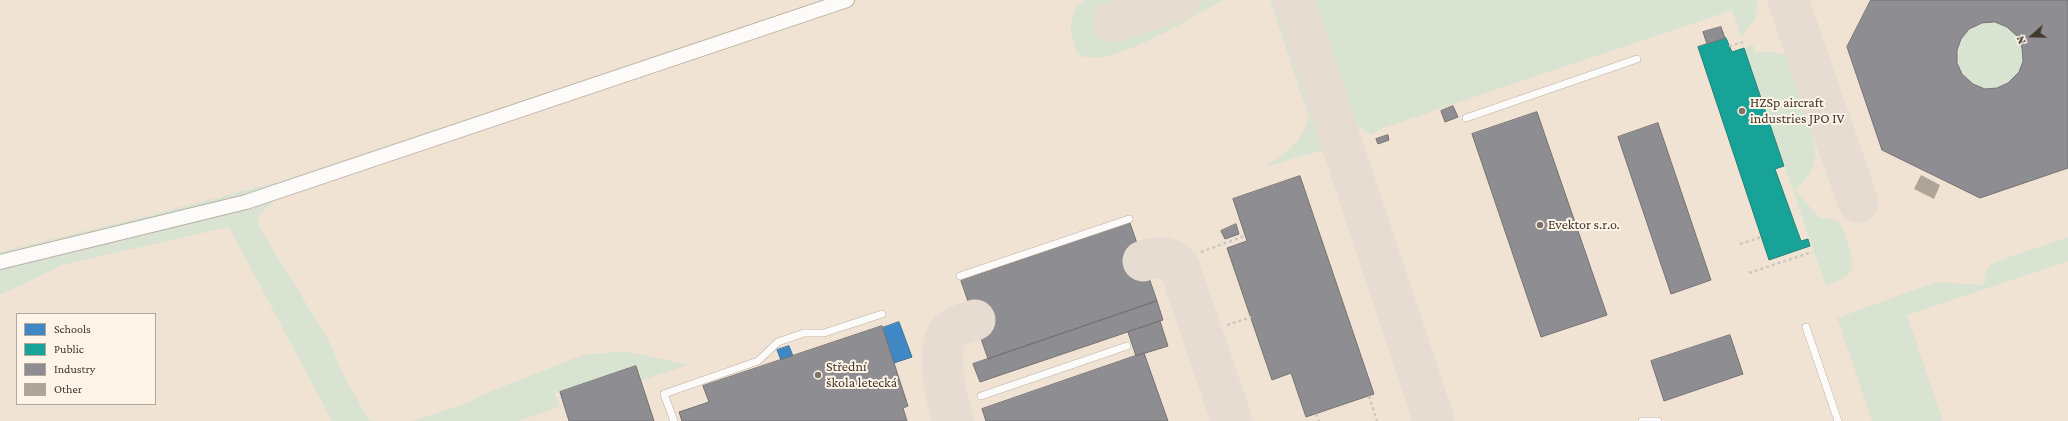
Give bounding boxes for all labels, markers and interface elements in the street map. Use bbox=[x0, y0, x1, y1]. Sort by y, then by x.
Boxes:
north arrow bbox=[2012, 16, 2052, 56]
text: N bbox=[2014, 35, 2028, 46]
place label: HZSp aircraft industries JPO IV bbox=[1750, 95, 1845, 128]
marker: HZSp aircraft industries JPO IV bbox=[1737, 106, 1747, 116]
place label: Evektor s.r.o. bbox=[1548, 217, 1620, 233]
marker: Evektor s.r.o. bbox=[1535, 220, 1545, 230]
legend bbox=[16, 313, 156, 405]
text: Schools bbox=[54, 322, 91, 336]
text: Public bbox=[54, 342, 84, 356]
place label: Střední škola letecká bbox=[826, 359, 897, 392]
text: Industry bbox=[54, 362, 95, 376]
marker: Střední škola letecká bbox=[813, 370, 823, 380]
text: Other bbox=[54, 382, 82, 396]

